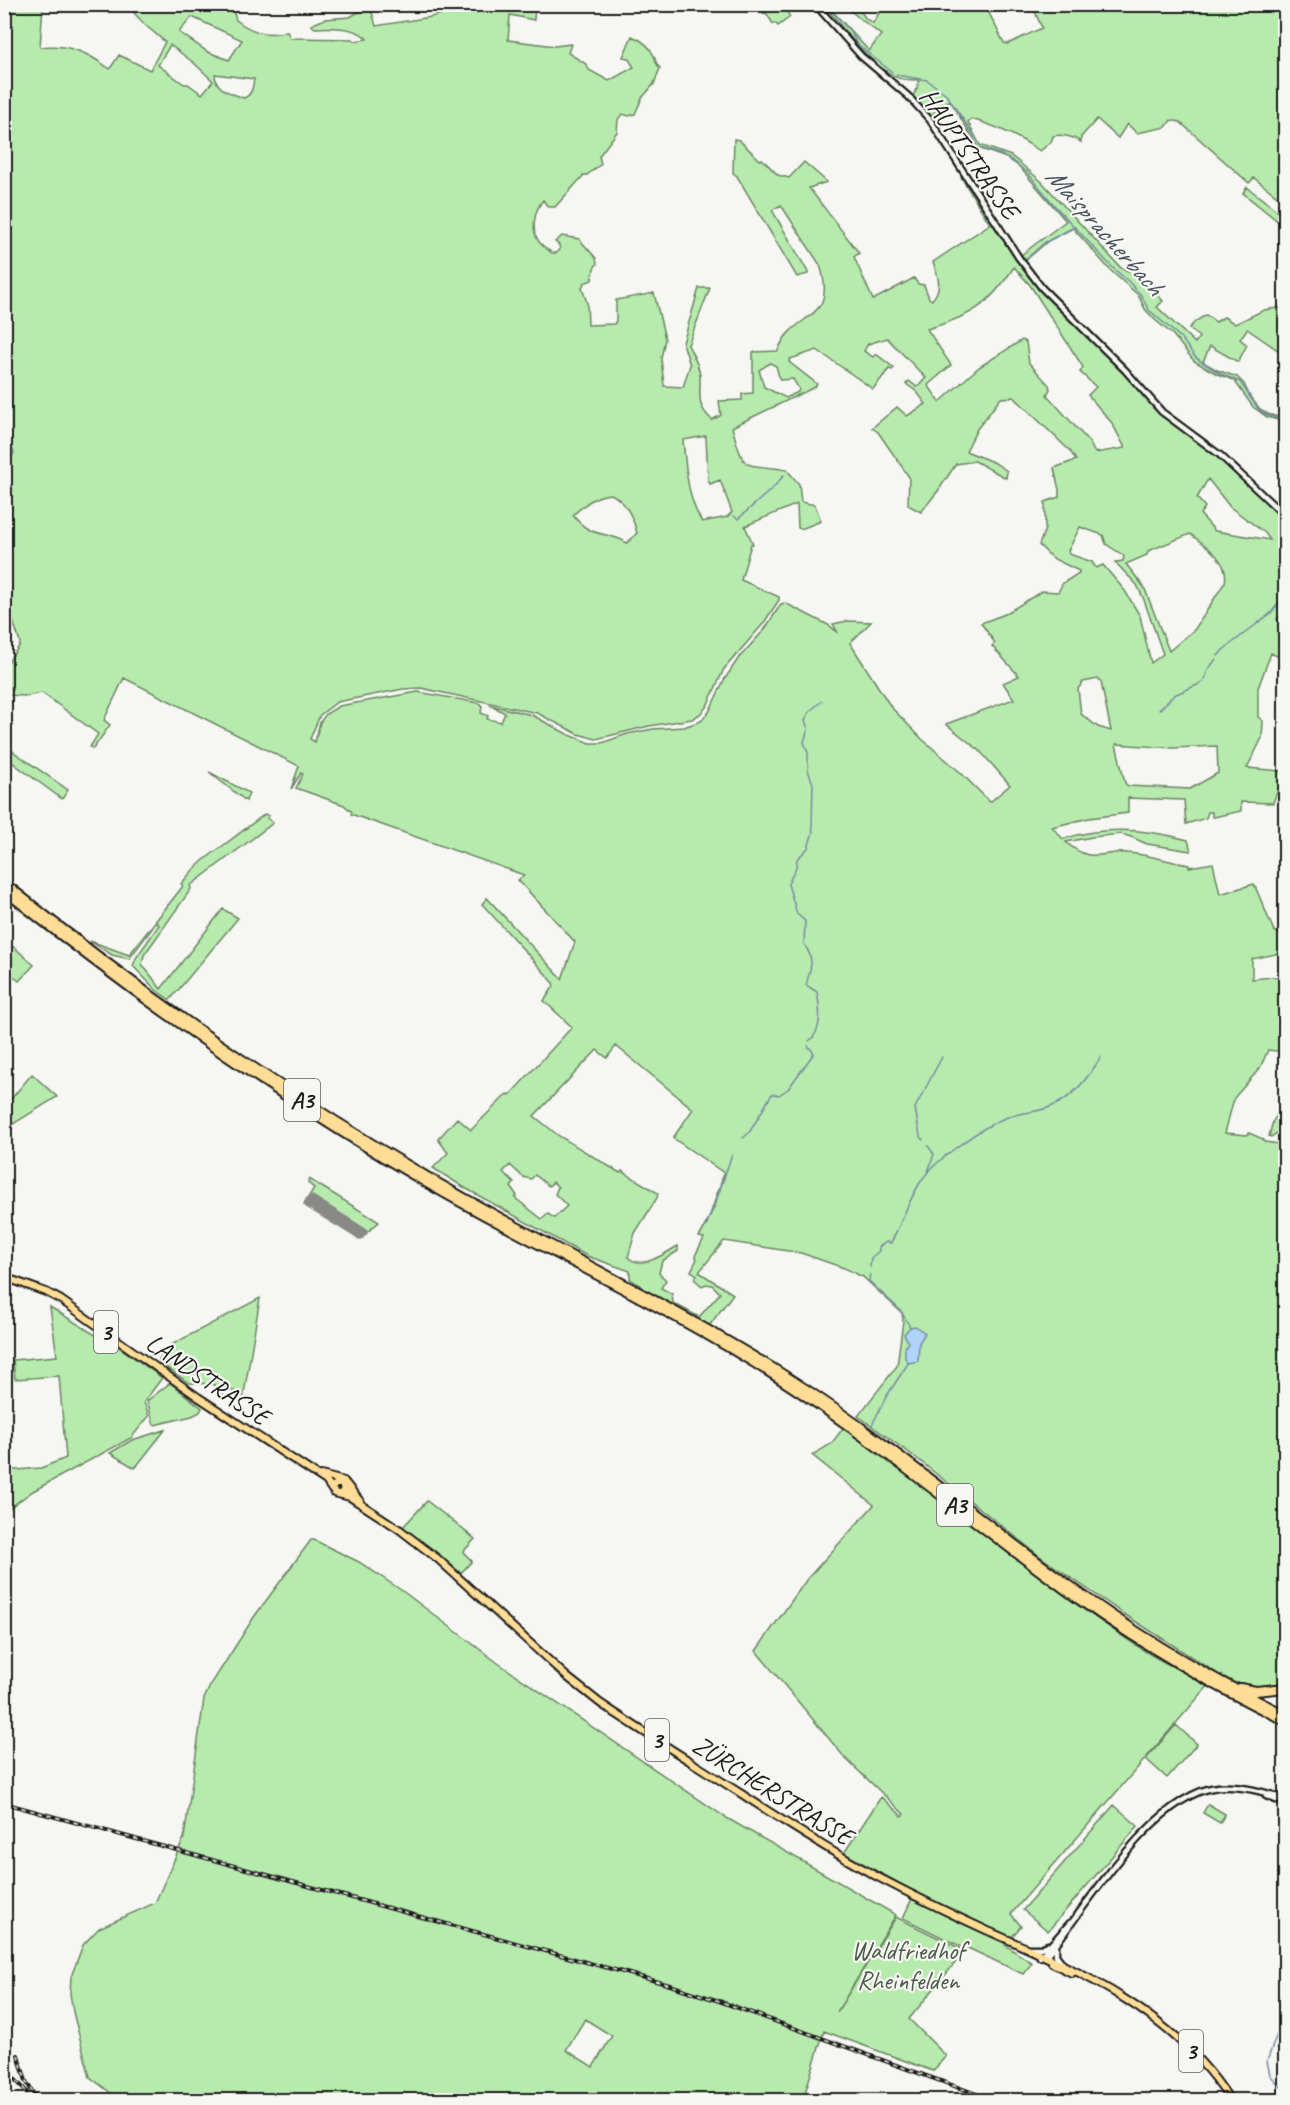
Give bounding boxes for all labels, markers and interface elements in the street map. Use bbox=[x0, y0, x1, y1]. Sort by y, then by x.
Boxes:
street label: HAUPTSTRASSE bbox=[912, 81, 1029, 228]
water label: Maispracherbach bbox=[1038, 160, 1173, 304]
road number: A3 bbox=[284, 1079, 320, 1121]
road number: 3 bbox=[94, 1311, 118, 1353]
street label: LANDSTRASSE bbox=[140, 1326, 279, 1435]
road number: A3 bbox=[937, 1484, 973, 1526]
road number: 3 bbox=[645, 1719, 669, 1761]
street label: ZÜRCHERSTRASSE bbox=[687, 1728, 862, 1855]
park label: Waldfriedhof Rheinfelden bbox=[851, 1934, 970, 1997]
road number: 3 bbox=[1179, 2030, 1203, 2072]

